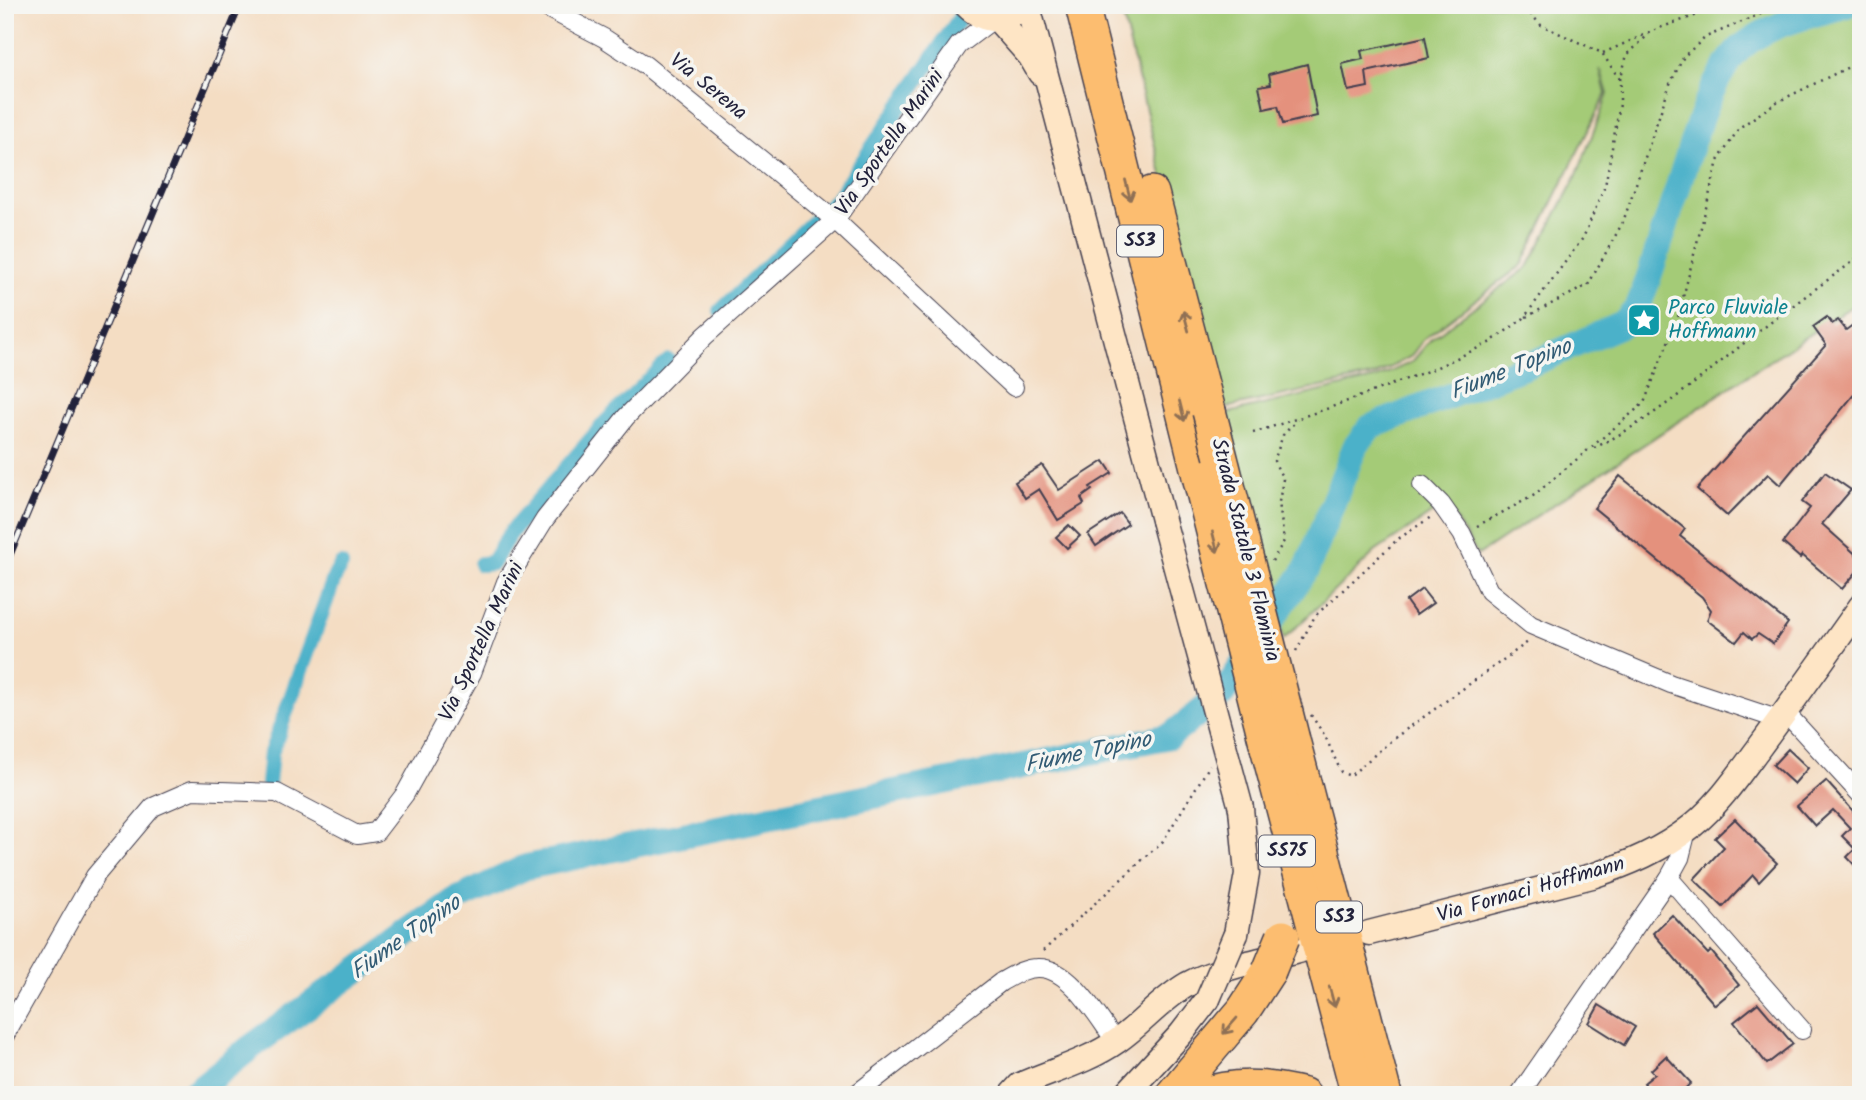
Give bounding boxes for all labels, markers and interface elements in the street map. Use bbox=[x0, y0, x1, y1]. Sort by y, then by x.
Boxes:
street label: Via Serena bbox=[662, 45, 754, 129]
street label: Via Sportella Marini bbox=[827, 62, 954, 223]
one-way arrow bbox=[1122, 179, 1135, 201]
road number: SS3 bbox=[1117, 226, 1163, 256]
place label: Parco Fluviale Hoffmann bbox=[1668, 292, 1789, 349]
place icon: Parco Fluviale Hoffmann bbox=[1625, 301, 1663, 339]
one-way arrow bbox=[1178, 310, 1191, 332]
water label: Fiume Topino bbox=[1445, 329, 1579, 411]
one-way arrow bbox=[1176, 399, 1189, 422]
street label: Strada Statale 3 Flaminia bbox=[1201, 435, 1289, 665]
one-way arrow bbox=[1209, 531, 1222, 553]
street label: Via Sportella Marini bbox=[431, 556, 534, 727]
water label: Fiume Topino bbox=[1021, 722, 1156, 784]
road number: SS75 bbox=[1259, 836, 1315, 866]
street label: Via Fornaci Hoffmann bbox=[1433, 847, 1629, 933]
water label: Fiume Topino bbox=[343, 886, 470, 990]
road number: SS3 bbox=[1316, 902, 1362, 932]
one-way arrow bbox=[1327, 986, 1340, 1008]
one-way arrow bbox=[1222, 1017, 1238, 1035]

